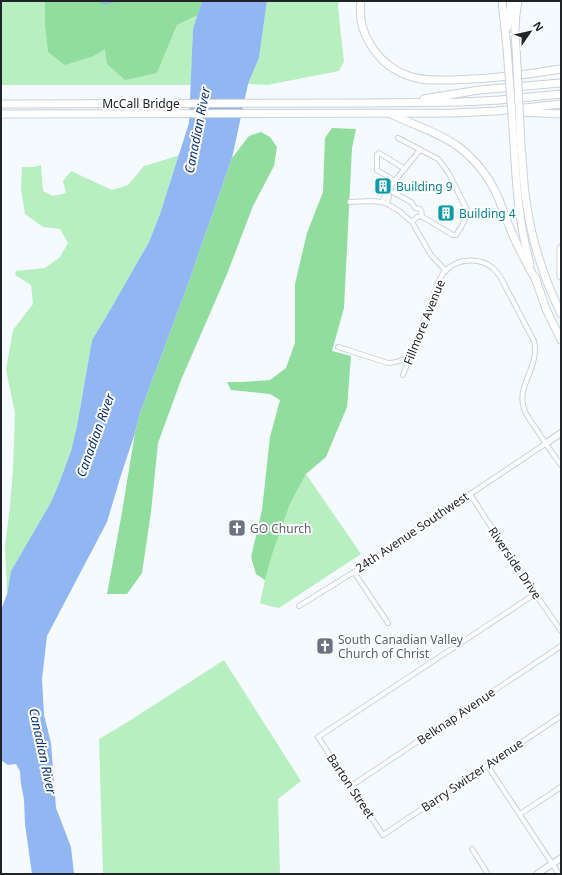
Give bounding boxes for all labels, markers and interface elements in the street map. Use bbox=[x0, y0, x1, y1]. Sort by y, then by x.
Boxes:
north arrow bbox=[510, 12, 550, 52]
text: N bbox=[530, 18, 547, 34]
water label: Canadian River bbox=[180, 84, 214, 175]
street label: McCall Bridge bbox=[102, 95, 180, 112]
building icon: Building 9 bbox=[373, 176, 393, 196]
place label: Building 9 bbox=[396, 178, 453, 195]
building icon: Building 4 bbox=[436, 203, 456, 223]
place label: Building 4 bbox=[459, 205, 516, 222]
street label: Fillmore Avenue bbox=[399, 277, 449, 367]
water label: Canadian River bbox=[72, 390, 119, 479]
street label: 24th Avenue Southwest bbox=[352, 487, 472, 576]
church icon: GO Church bbox=[227, 518, 247, 538]
place label: GO Church bbox=[250, 520, 312, 537]
street label: Riverside Drive bbox=[484, 523, 546, 603]
place label: South Canadian Valley Church of Christ bbox=[338, 631, 464, 662]
church icon: South Canadian Valley Church of Christ bbox=[315, 636, 335, 656]
street label: Belknap Avenue bbox=[414, 683, 499, 748]
water label: Canadian River bbox=[25, 706, 61, 797]
street label: Barry Switzer Avenue bbox=[418, 734, 527, 816]
street label: Barton Street bbox=[323, 750, 379, 822]

